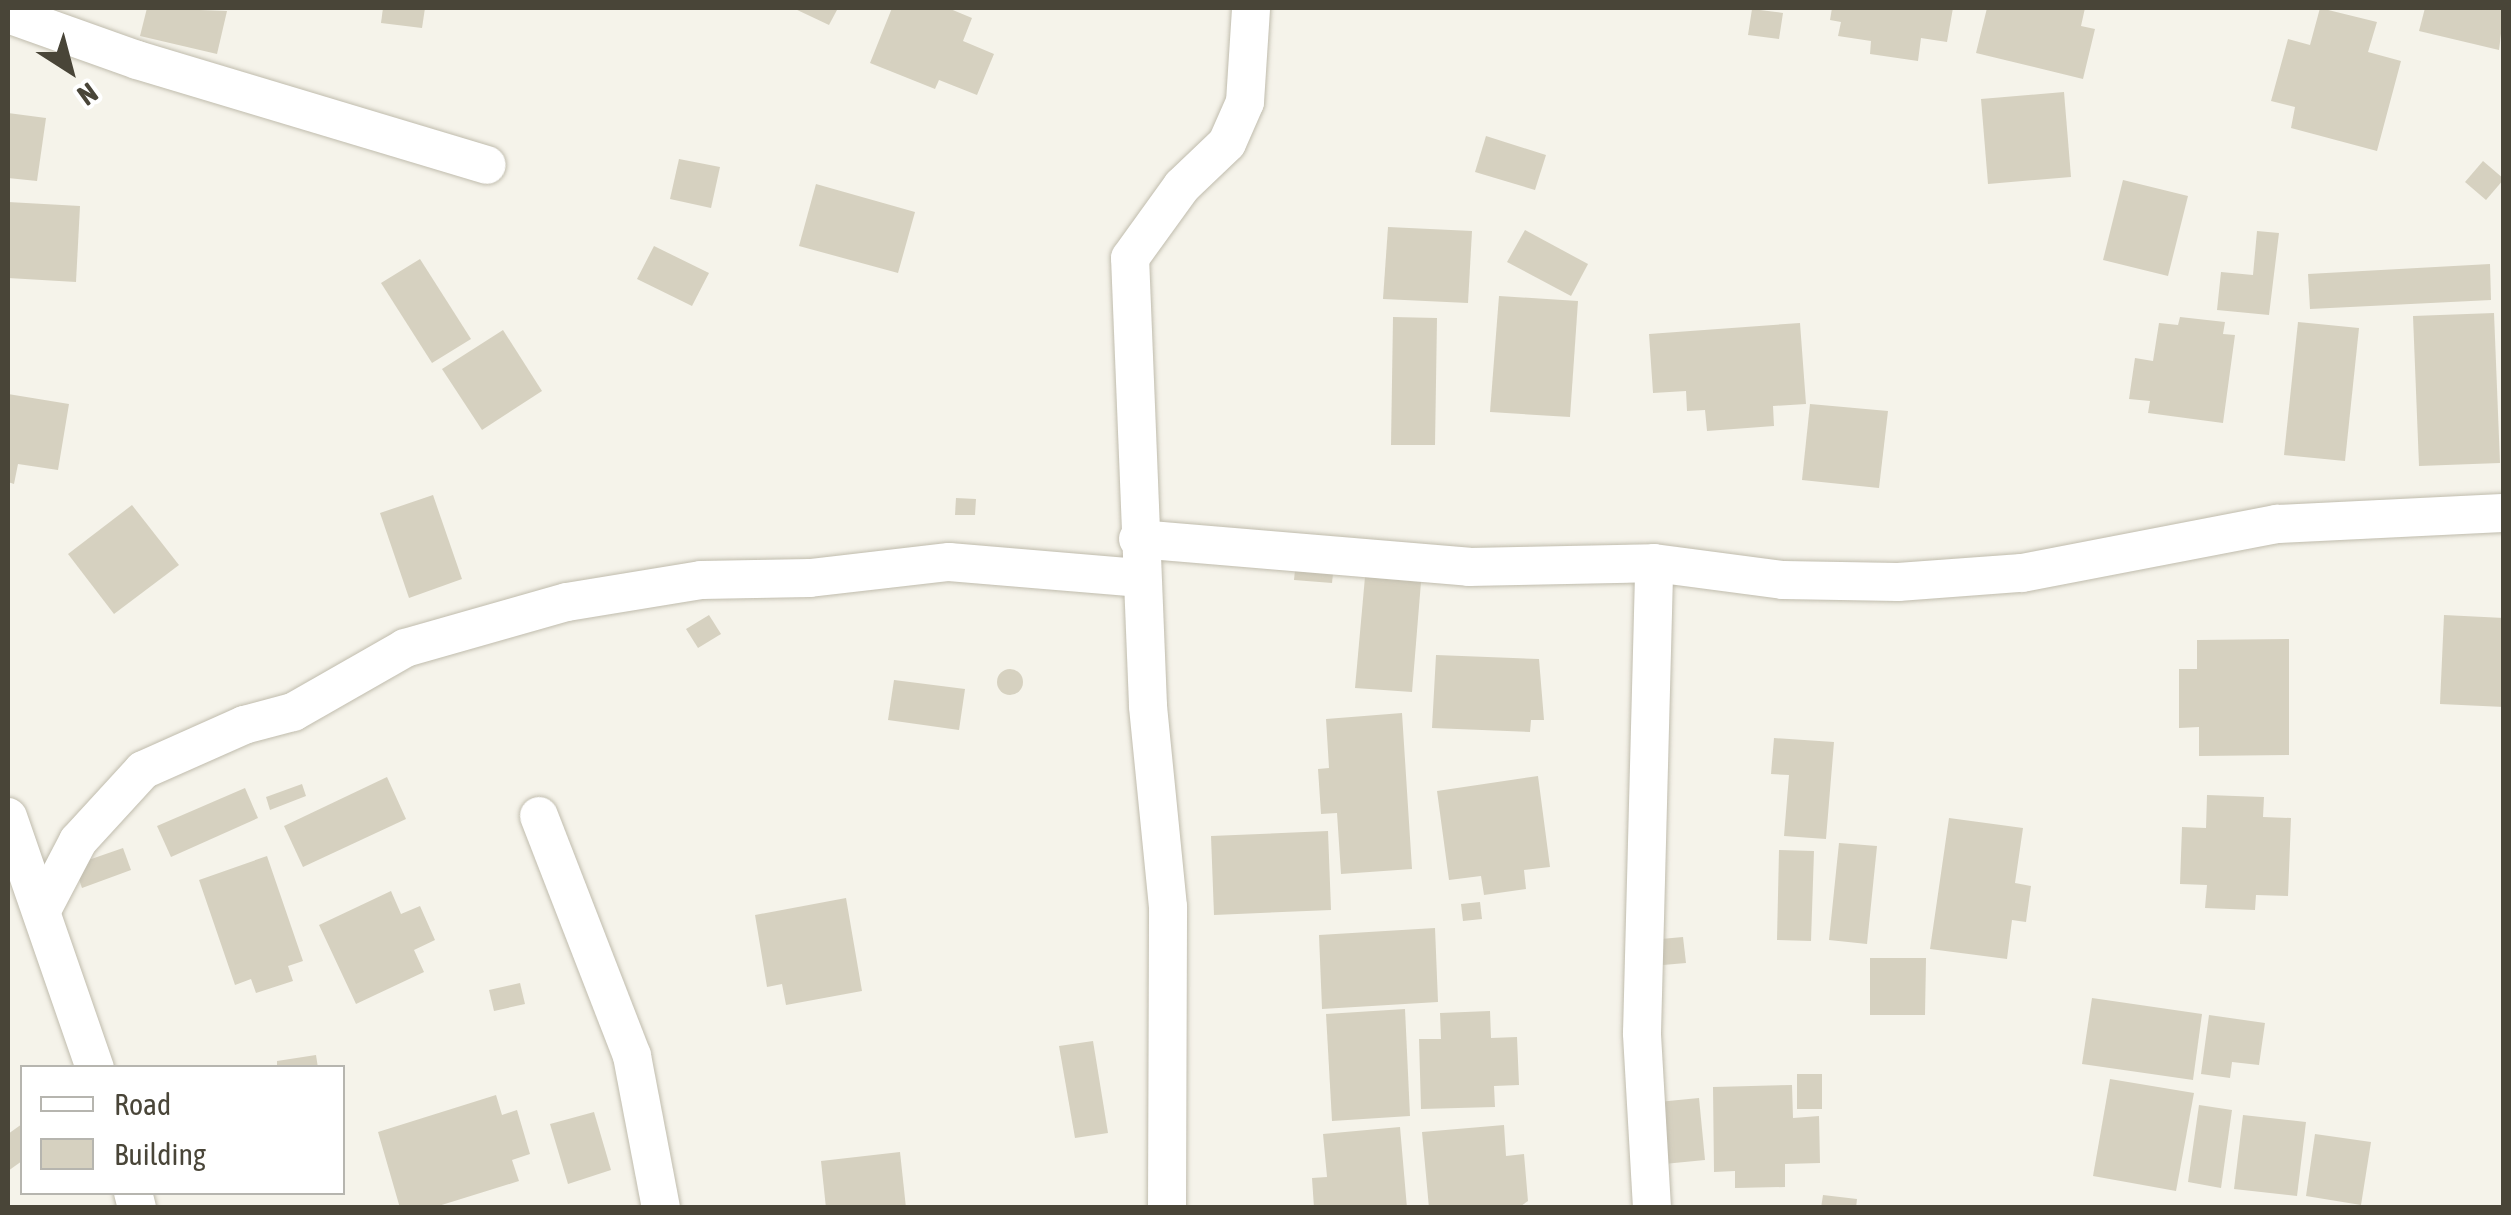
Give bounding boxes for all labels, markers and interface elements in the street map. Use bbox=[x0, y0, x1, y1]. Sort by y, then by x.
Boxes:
north arrow bbox=[20, 20, 120, 120]
text: N bbox=[72, 76, 104, 112]
legend bbox=[20, 1065, 345, 1195]
text: Road bbox=[114, 1087, 171, 1121]
text: Building bbox=[114, 1137, 206, 1171]

